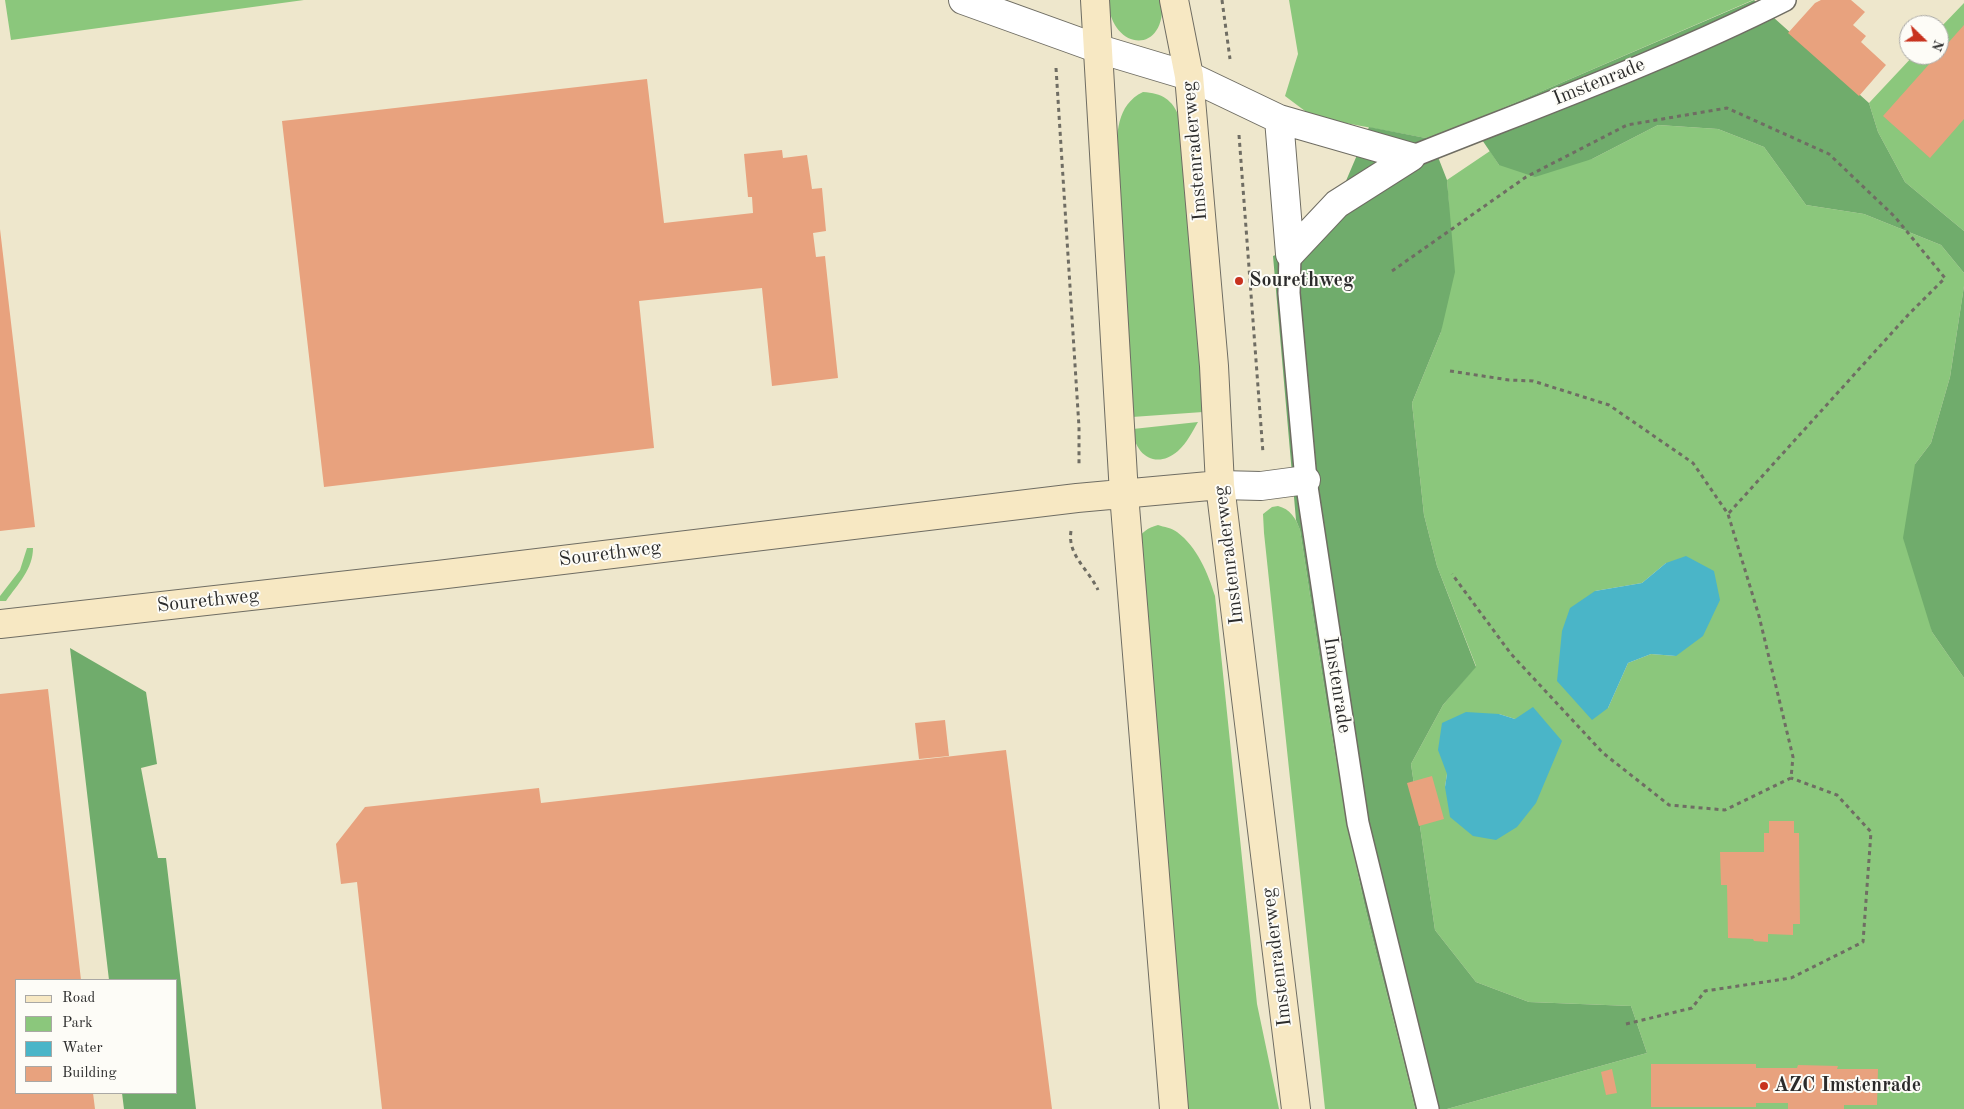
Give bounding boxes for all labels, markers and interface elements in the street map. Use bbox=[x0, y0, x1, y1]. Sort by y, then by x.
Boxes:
north arrow bbox=[1899, 15, 1949, 65]
text: N bbox=[1928, 38, 1945, 53]
street label: Imstenrade bbox=[1549, 53, 1649, 111]
street label: Imstenraderweg bbox=[1177, 80, 1213, 222]
place label: Sourethweg bbox=[1249, 269, 1354, 293]
marker: Sourethweg bbox=[1233, 275, 1245, 287]
street label: Imstenraderweg bbox=[1209, 484, 1249, 626]
street label: Sourethweg bbox=[558, 536, 662, 572]
street label: Sourethweg bbox=[156, 584, 260, 618]
street label: Imstenrade bbox=[1318, 635, 1356, 735]
street label: Imstenraderweg bbox=[1257, 886, 1297, 1028]
legend bbox=[15, 979, 178, 1094]
text: Road bbox=[62, 991, 95, 1006]
text: Park bbox=[62, 1016, 93, 1031]
text: Water bbox=[62, 1041, 103, 1056]
text: Building bbox=[62, 1066, 117, 1081]
place label: AZC Imstenrade bbox=[1774, 1074, 1921, 1098]
marker: AZC Imstenrade bbox=[1758, 1080, 1770, 1092]

